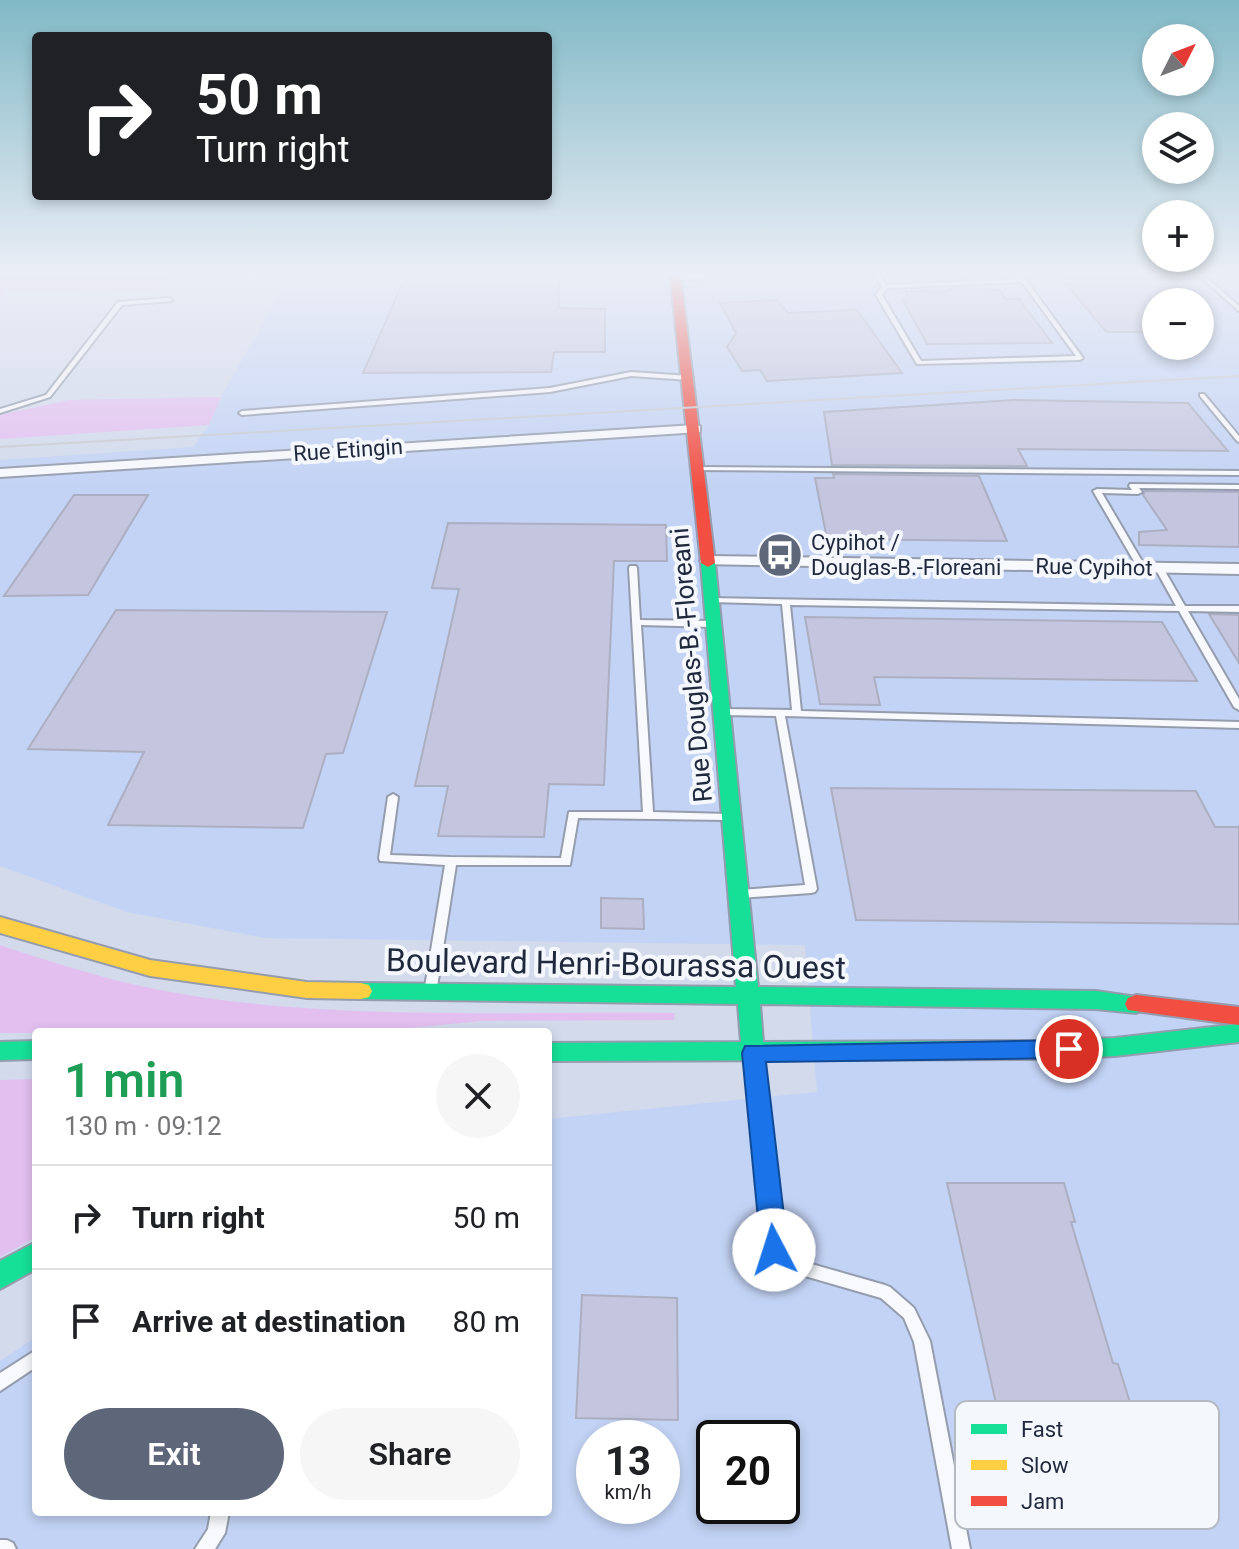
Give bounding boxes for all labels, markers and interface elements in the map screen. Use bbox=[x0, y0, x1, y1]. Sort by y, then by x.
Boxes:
north arrow bbox=[1142, 24, 1214, 96]
map controls bbox=[1142, 24, 1214, 360]
text: 50 m bbox=[196, 62, 323, 128]
icon: right bbox=[64, 64, 168, 168]
button: layers bbox=[1142, 112, 1214, 184]
text: Turn right bbox=[196, 129, 349, 171]
button: + bbox=[1142, 200, 1214, 272]
button: − bbox=[1142, 288, 1214, 360]
street label: Rue Etingin bbox=[292, 434, 404, 466]
street label: Rue Douglas-B.-Floreani bbox=[664, 526, 718, 804]
place label: Cypihot / Douglas-B.-Floreani bbox=[811, 530, 1001, 580]
bus stop icon: Cypihot / Douglas-B.-Floreani bbox=[756, 531, 804, 579]
street label: Rue Cypihot bbox=[1035, 553, 1153, 581]
street label: Boulevard Henri-Bourassa Ouest bbox=[386, 941, 846, 987]
pin bbox=[1035, 1015, 1103, 1083]
icon: arrive bbox=[1047, 1027, 1091, 1071]
text: 1 min bbox=[64, 1052, 184, 1109]
button: close bbox=[436, 1054, 520, 1138]
text: 130 m · 09:12 bbox=[64, 1111, 222, 1141]
icon: right bbox=[64, 1195, 108, 1239]
text: Turn right bbox=[132, 1200, 265, 1235]
text: 50 m bbox=[453, 1200, 520, 1235]
position arrow bbox=[732, 1208, 816, 1292]
icon: arrive bbox=[64, 1299, 108, 1343]
text: Arrive at destination bbox=[132, 1304, 406, 1339]
text: 80 m bbox=[453, 1304, 520, 1339]
legend bbox=[955, 1401, 1219, 1529]
button: Exit bbox=[64, 1408, 284, 1500]
button: Share bbox=[300, 1408, 520, 1500]
text: Fast bbox=[1021, 1417, 1063, 1442]
speed limit sign: 20 bbox=[696, 1420, 800, 1524]
text: 13 bbox=[605, 1438, 651, 1485]
text: Slow bbox=[1021, 1453, 1069, 1478]
text: km/h bbox=[605, 1480, 651, 1504]
text: Jam bbox=[1021, 1489, 1064, 1514]

